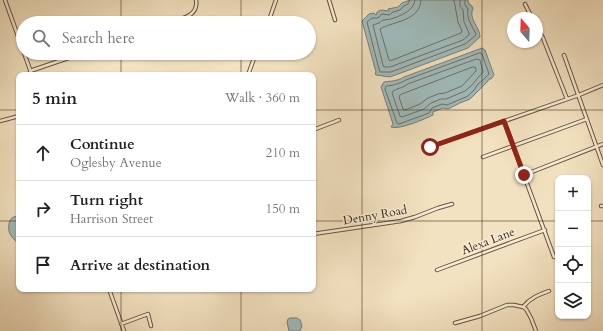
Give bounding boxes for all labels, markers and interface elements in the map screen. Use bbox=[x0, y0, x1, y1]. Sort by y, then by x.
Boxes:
north arrow bbox=[507, 12, 543, 48]
search box bbox=[16, 16, 316, 60]
icon: search bbox=[30, 27, 52, 49]
text: Search here bbox=[62, 28, 135, 48]
text: 5 min bbox=[32, 87, 77, 110]
text: Walk · 360 m bbox=[225, 89, 300, 107]
text: Continue bbox=[70, 134, 135, 154]
route start bbox=[421, 138, 439, 156]
icon: ahead bbox=[32, 142, 54, 164]
text: 210 m bbox=[266, 144, 300, 162]
text: Oglesby Avenue bbox=[70, 154, 162, 172]
route end bbox=[515, 166, 533, 184]
map controls bbox=[555, 175, 591, 319]
button: + bbox=[555, 175, 591, 211]
text: Turn right bbox=[70, 190, 143, 210]
icon: right bbox=[32, 198, 54, 220]
text: 150 m bbox=[266, 200, 300, 218]
street label: Denny Road bbox=[342, 201, 409, 229]
text: Harrison Street bbox=[70, 210, 153, 228]
button: − bbox=[555, 211, 591, 247]
street label: Alexa Lane bbox=[459, 223, 517, 259]
button: locate bbox=[555, 247, 591, 283]
icon: arrive bbox=[32, 254, 54, 276]
text: Arrive at destination bbox=[70, 255, 210, 275]
button: layers bbox=[555, 283, 591, 319]

